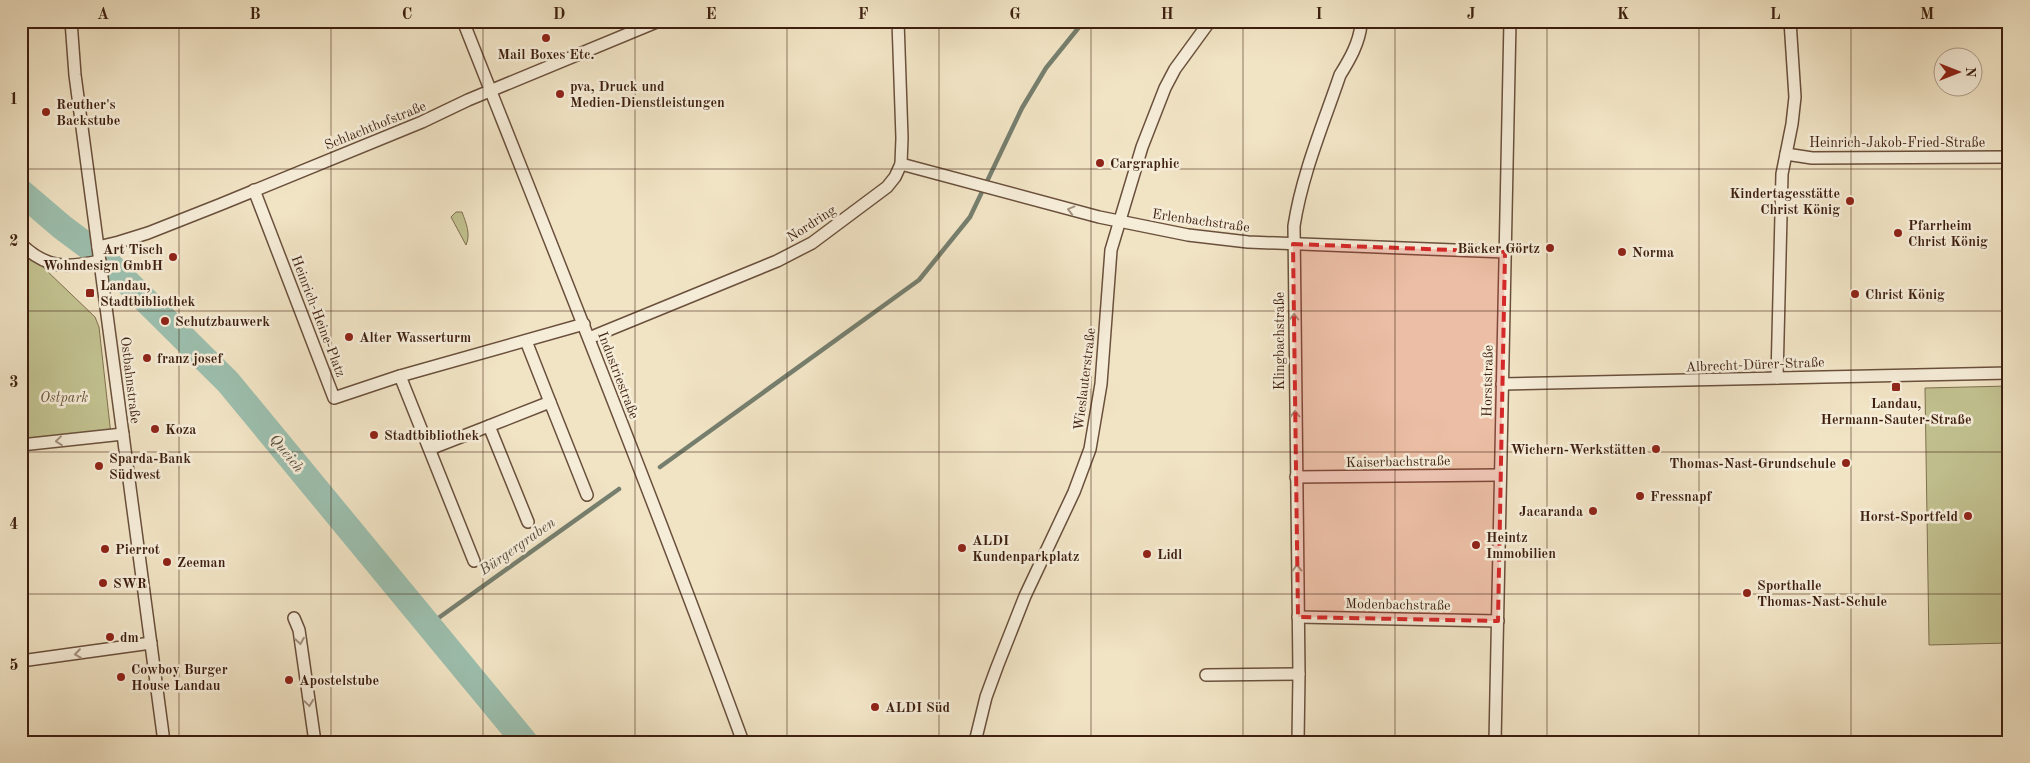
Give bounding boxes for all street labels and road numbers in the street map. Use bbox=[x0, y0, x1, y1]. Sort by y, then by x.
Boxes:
street label: Schlachthofstraße bbox=[323, 99, 428, 153]
street label: Heinrich-Jakob-Fried-Straße bbox=[1809, 136, 1985, 150]
street label: Nordring bbox=[784, 203, 839, 245]
street label: Erlenbachstraße bbox=[1151, 207, 1251, 235]
street label: Heinrich-Heine-Platz bbox=[288, 254, 348, 379]
street label: Klingbachstraße bbox=[1273, 292, 1287, 390]
street label: Wieslauterstraße bbox=[1072, 327, 1098, 431]
street label: Industriestraße bbox=[595, 330, 641, 421]
street label: Ostbahnstraße bbox=[118, 336, 142, 424]
street label: Horststraße bbox=[1480, 345, 1496, 417]
street label: Albrecht-Dürer-Straße bbox=[1685, 356, 1825, 374]
street label: Kaiserbachstraße bbox=[1346, 454, 1451, 470]
street label: Modenbachstraße bbox=[1345, 597, 1451, 613]

